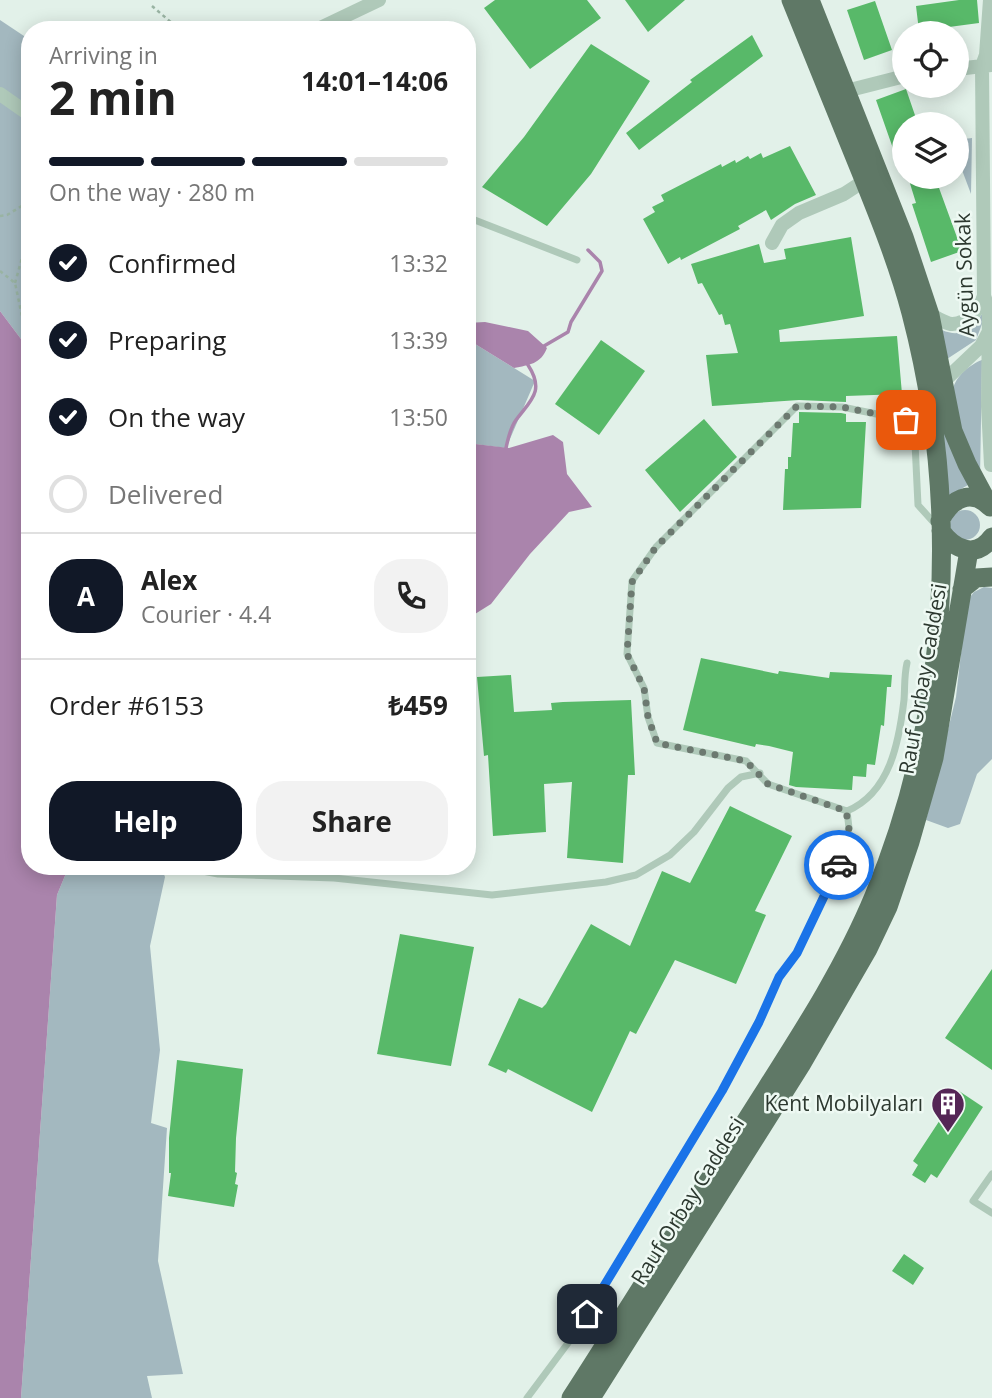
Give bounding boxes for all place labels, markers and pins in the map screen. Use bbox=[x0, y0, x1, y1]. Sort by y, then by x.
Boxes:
pin bbox=[876, 390, 936, 450]
building icon: Kent Mobilyaları bbox=[929, 1085, 967, 1134]
place label: Kent Mobilyaları bbox=[765, 1089, 923, 1117]
pin bbox=[557, 1284, 617, 1344]

